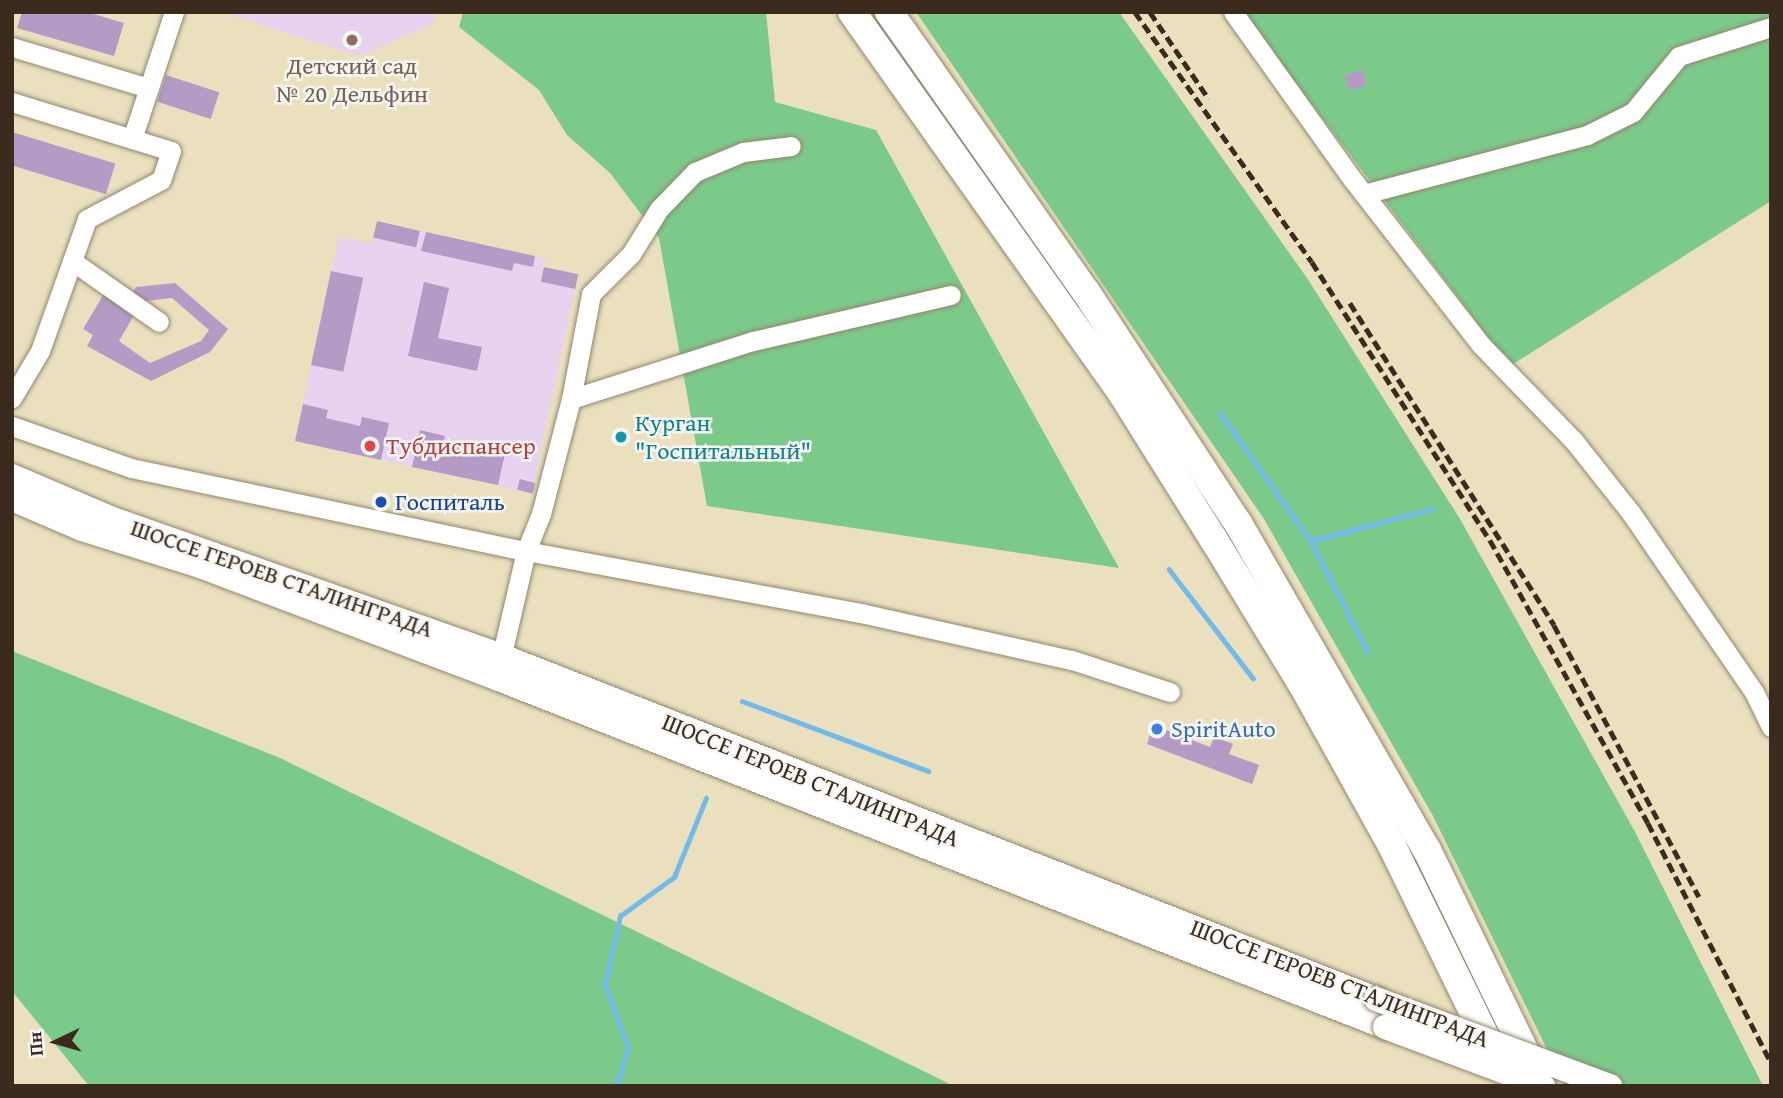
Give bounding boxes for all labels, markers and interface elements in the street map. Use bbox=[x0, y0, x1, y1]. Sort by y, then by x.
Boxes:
marker: Детский сад № 20 Дельфин bbox=[344, 32, 360, 48]
place label: Детский сад № 20 Дельфин bbox=[276, 52, 428, 108]
place label: Курган "Госпитальный" bbox=[635, 409, 811, 465]
marker: Курган "Госпитальный" bbox=[613, 429, 629, 445]
place label: Тубдиспансер bbox=[386, 432, 536, 460]
marker: Тубдиспансер bbox=[360, 436, 380, 456]
place label: Госпиталь bbox=[395, 488, 505, 516]
marker: Госпиталь bbox=[373, 494, 389, 510]
street label: ШОССЕ ГЕРОЕВ СТАЛИНГРАДА bbox=[127, 513, 437, 643]
street label: ШОССЕ ГЕРОЕВ СТАЛИНГРАДА bbox=[658, 707, 964, 853]
place label: SpiritAuto bbox=[1171, 715, 1276, 743]
marker: SpiritAuto bbox=[1149, 721, 1165, 737]
street label: ШОССЕ ГЕРОЕВ СТАЛИНГРАДА bbox=[1186, 913, 1494, 1053]
north arrow bbox=[21, 1007, 91, 1077]
text: Пн bbox=[20, 1030, 50, 1057]

